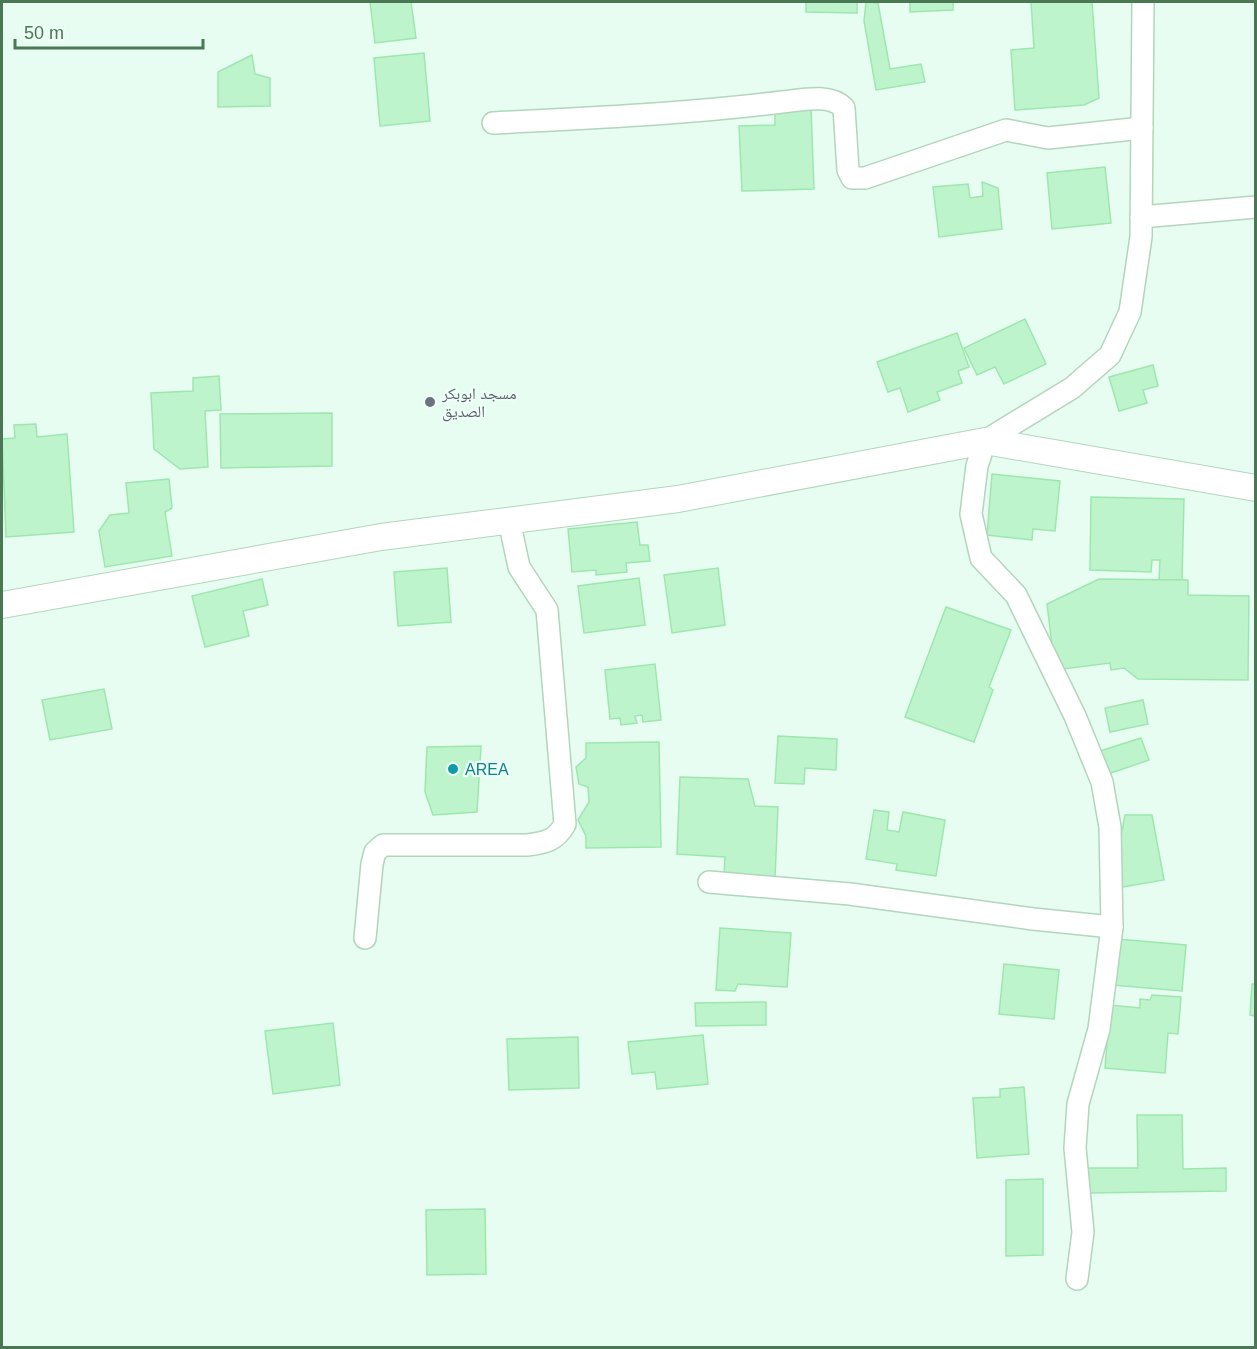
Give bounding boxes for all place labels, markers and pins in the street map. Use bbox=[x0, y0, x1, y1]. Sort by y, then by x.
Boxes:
place label: مسجد ابوبكر الصديق bbox=[441, 385, 517, 422]
marker: مسجد ابوبكر الصديق bbox=[423, 395, 437, 409]
place label: AREA bbox=[465, 761, 509, 778]
marker: AREA bbox=[446, 762, 460, 776]

